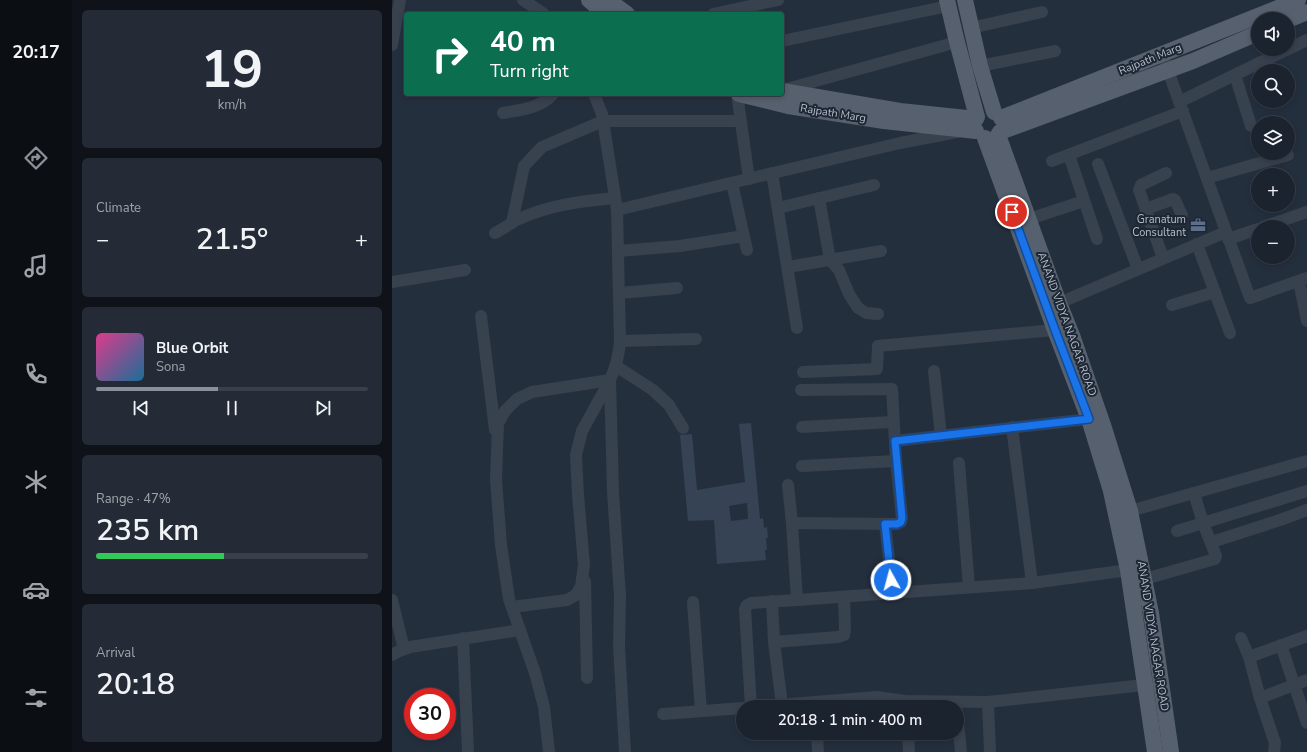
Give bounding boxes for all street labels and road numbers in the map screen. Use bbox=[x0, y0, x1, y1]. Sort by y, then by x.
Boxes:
street label: Rajpath Marg bbox=[1116, 40, 1184, 78]
street label: Rajpath Marg bbox=[799, 100, 867, 126]
street label: ANAND VIDYA NAGAR ROAD bbox=[1034, 250, 1100, 398]
street label: ANAND VIDYA NAGAR ROAD bbox=[1134, 560, 1172, 712]

